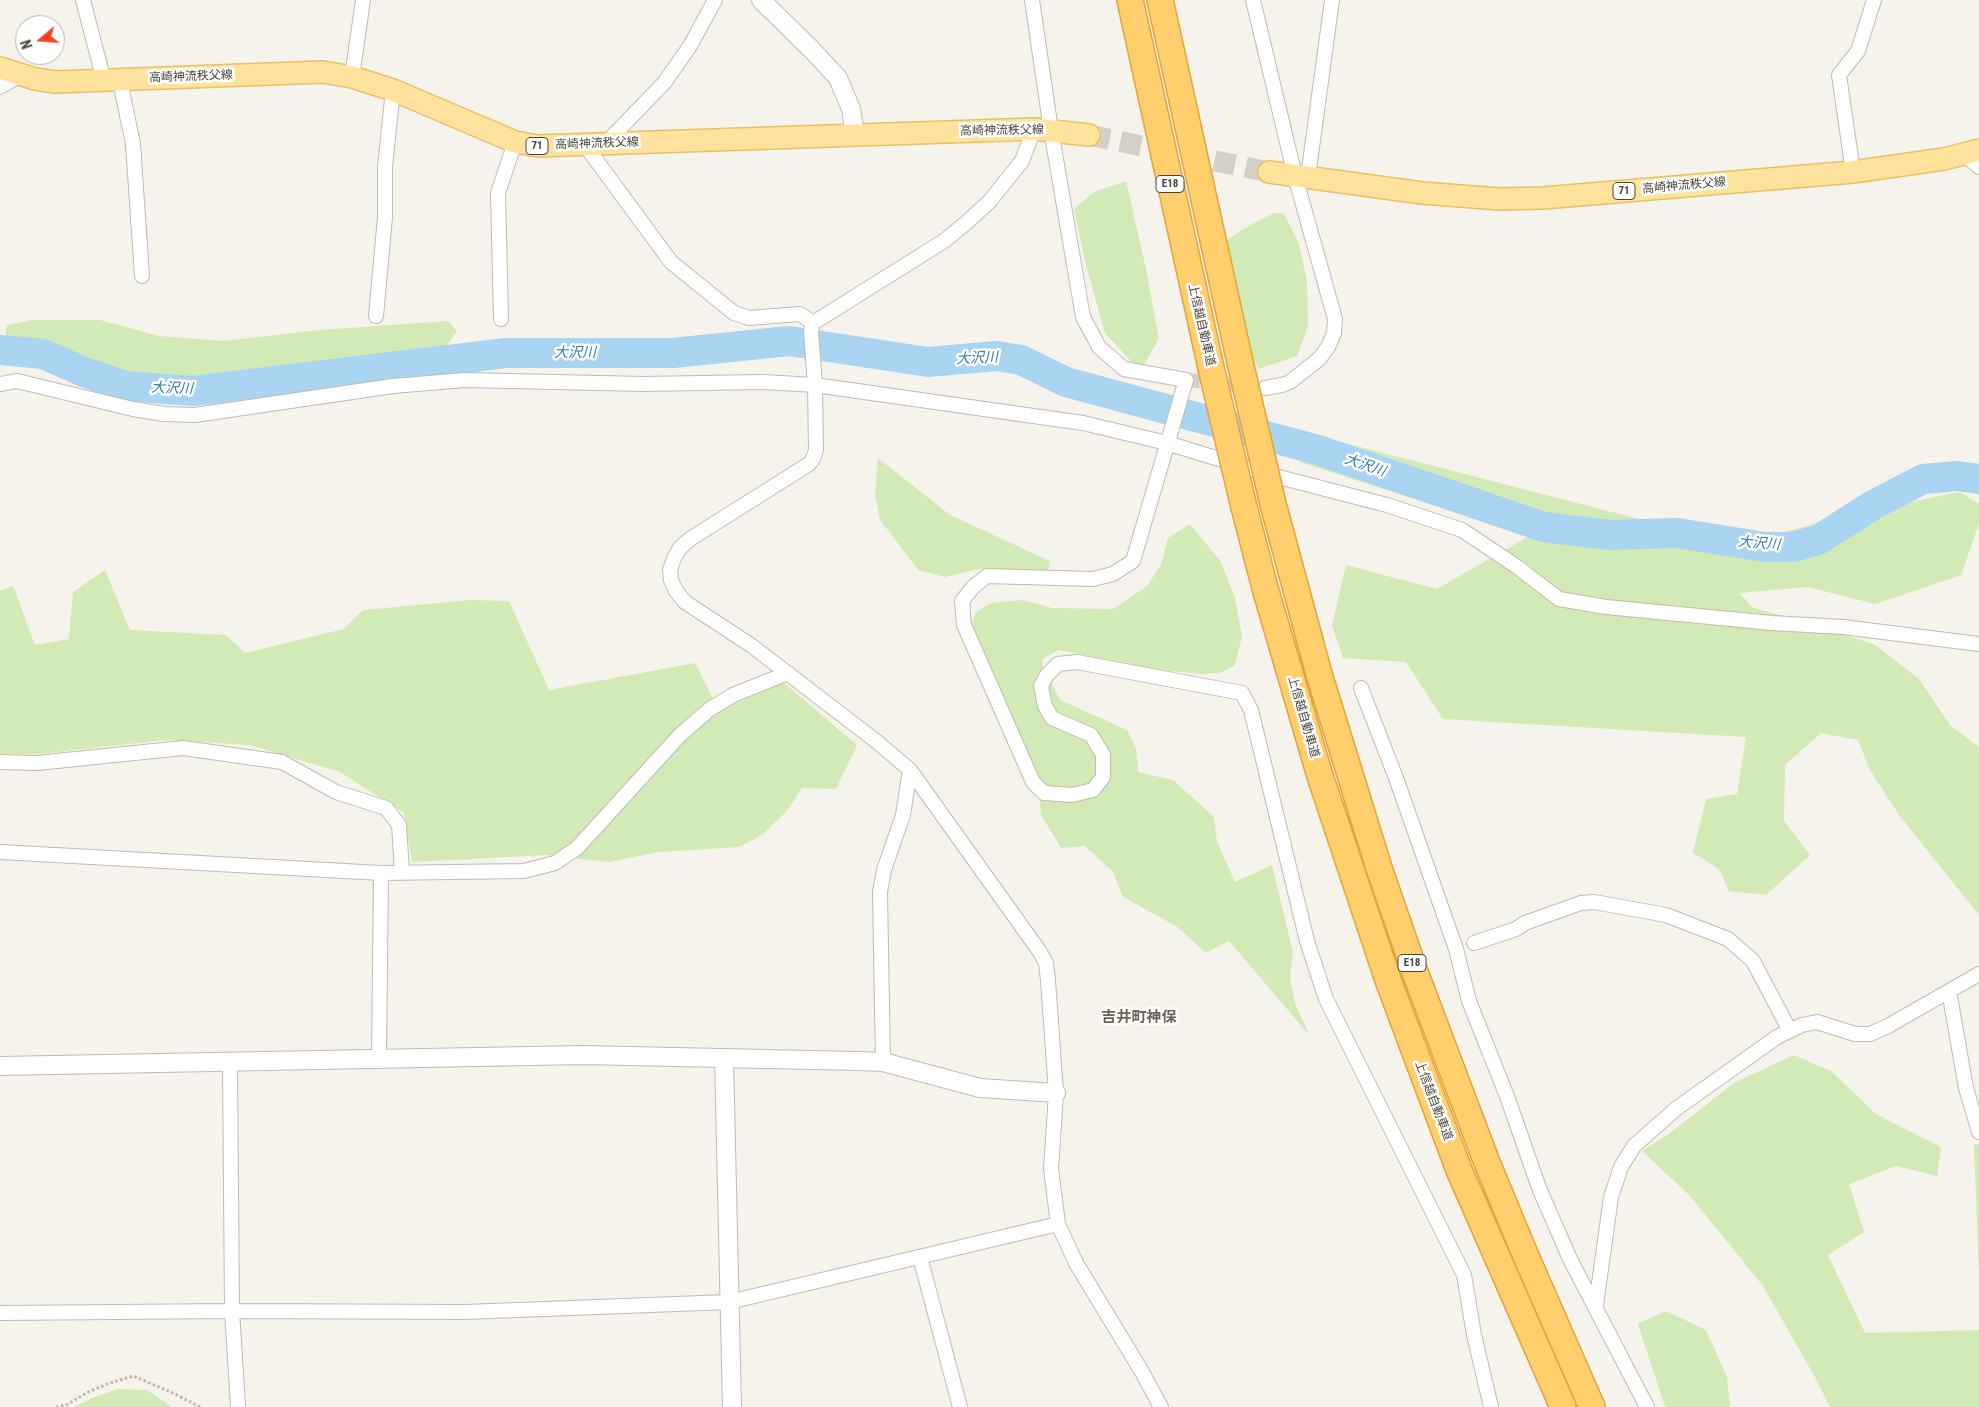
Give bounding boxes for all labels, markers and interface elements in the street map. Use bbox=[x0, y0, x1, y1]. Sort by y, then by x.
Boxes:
north arrow bbox=[15, 15, 65, 65]
text: N bbox=[18, 38, 36, 51]
street label: 高崎神流秩父線 bbox=[149, 68, 233, 86]
street label: 高崎神流秩父線 bbox=[960, 123, 1044, 139]
street label: 高崎神流秩父線 bbox=[555, 135, 639, 153]
road number: 71 bbox=[526, 138, 548, 154]
road number: E18 bbox=[1156, 175, 1184, 192]
street label: 高崎神流秩父線 bbox=[1642, 175, 1726, 197]
road number: 71 bbox=[1613, 182, 1635, 200]
street label: 上信越自動車道 bbox=[1185, 282, 1217, 368]
water label: 大沢川 bbox=[554, 345, 596, 361]
water label: 大沢川 bbox=[956, 350, 998, 368]
water label: 大沢川 bbox=[151, 380, 193, 398]
water label: 大沢川 bbox=[1342, 451, 1388, 481]
water label: 大沢川 bbox=[1737, 534, 1781, 554]
street label: 上信越自動車道 bbox=[1285, 675, 1321, 759]
road number: E18 bbox=[1398, 954, 1426, 971]
district label: 吉井町神保 bbox=[1102, 1009, 1176, 1027]
street label: 上信越自動車道 bbox=[1411, 1059, 1455, 1143]

